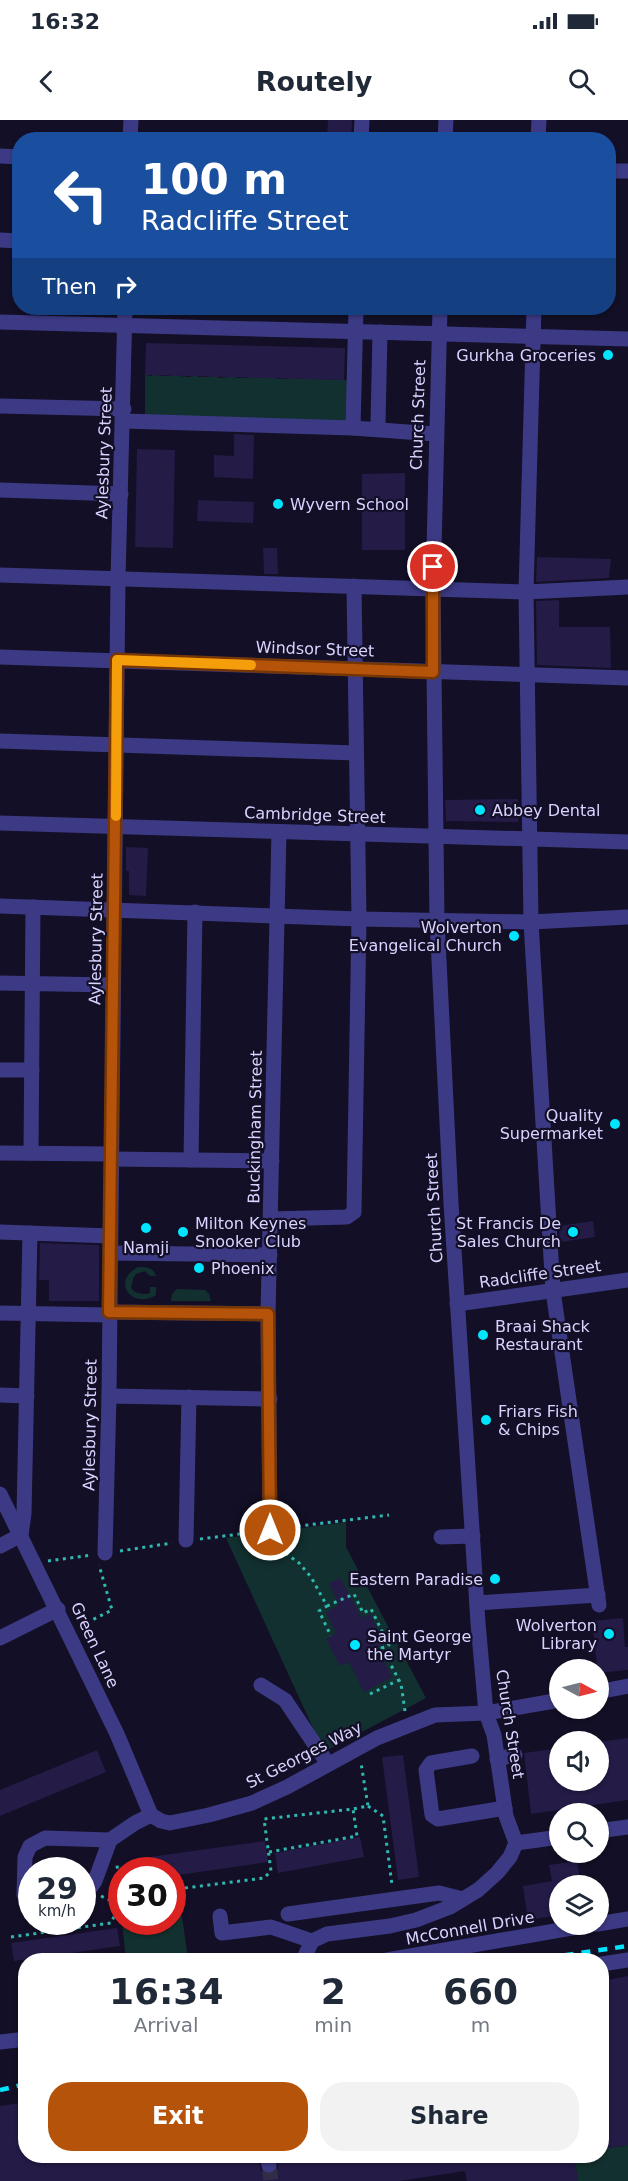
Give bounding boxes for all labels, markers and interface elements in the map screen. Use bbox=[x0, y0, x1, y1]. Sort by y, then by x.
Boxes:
text: 16:32 bbox=[30, 9, 100, 34]
icon: back bbox=[30, 65, 63, 98]
icon: search bbox=[565, 65, 598, 98]
text: Routely bbox=[256, 66, 372, 97]
text: 100 m bbox=[141, 155, 287, 204]
icon: left bbox=[42, 156, 120, 234]
text: Radcliffe Street bbox=[141, 205, 349, 236]
icon: right bbox=[109, 270, 142, 303]
text: Then bbox=[42, 274, 97, 299]
place label: Gurkha Groceries bbox=[456, 346, 596, 365]
marker: Gurkha Groceries bbox=[601, 348, 615, 362]
street label: Church Street bbox=[407, 360, 429, 470]
street label: Aylesbury Street bbox=[92, 387, 116, 519]
place label: Wyvern School bbox=[290, 495, 409, 514]
marker: Wyvern School bbox=[271, 497, 285, 511]
pin bbox=[407, 541, 458, 592]
icon: arrive bbox=[416, 550, 449, 583]
street label: Windsor Street bbox=[255, 637, 375, 661]
place label: Abbey Dental bbox=[492, 801, 600, 820]
street label: Cambridge Street bbox=[244, 803, 386, 827]
marker: Abbey Dental bbox=[473, 803, 487, 817]
street label: Aylesbury Street bbox=[85, 873, 107, 1005]
place label: Wolverton Evangelical Church bbox=[349, 918, 502, 955]
marker: Wolverton Evangelical Church bbox=[507, 929, 521, 943]
street label: Buckingham Street bbox=[244, 1050, 266, 1204]
place label: Quality Supermarket bbox=[500, 1106, 603, 1143]
marker: Quality Supermarket bbox=[608, 1117, 622, 1131]
street label: Church Street bbox=[422, 1152, 446, 1264]
place label: Milton Keynes Snooker Club bbox=[195, 1214, 306, 1251]
place label: St Francis De Sales Church bbox=[456, 1214, 561, 1251]
marker: Namji bbox=[139, 1221, 153, 1235]
marker: Milton Keynes Snooker Club bbox=[176, 1225, 190, 1239]
marker: St Francis De Sales Church bbox=[566, 1225, 580, 1239]
place label: Namji bbox=[123, 1238, 169, 1257]
street label: Radcliffe Street bbox=[478, 1256, 602, 1292]
place label: Phoenix bbox=[211, 1259, 274, 1278]
marker: Phoenix bbox=[192, 1261, 206, 1275]
place label: Braai Shack Restaurant bbox=[495, 1317, 591, 1354]
marker: Braai Shack Restaurant bbox=[476, 1328, 490, 1342]
street label: Aylesbury Street bbox=[79, 1359, 101, 1491]
place label: Friars Fish & Chips bbox=[498, 1402, 578, 1439]
marker: Friars Fish & Chips bbox=[479, 1413, 493, 1427]
position arrow bbox=[238, 1498, 302, 1562]
place label: Eastern Paradise bbox=[349, 1570, 483, 1589]
marker: Eastern Paradise bbox=[488, 1572, 502, 1586]
street label: Green Lane bbox=[67, 1599, 123, 1691]
place label: Wolverton Library bbox=[516, 1616, 597, 1653]
place label: Saint George the Martyr bbox=[367, 1627, 471, 1664]
marker: Wolverton Library bbox=[602, 1627, 616, 1641]
marker: Saint George the Martyr bbox=[348, 1638, 362, 1652]
north arrow bbox=[549, 1659, 609, 1719]
map controls bbox=[549, 1659, 609, 1935]
street label: Church Street bbox=[492, 1668, 528, 1780]
street label: St Georges Way bbox=[243, 1718, 365, 1792]
button: sound bbox=[549, 1731, 609, 1791]
button: search bbox=[549, 1803, 609, 1863]
speed limit sign: 30 bbox=[108, 1857, 186, 1935]
text: 29 bbox=[36, 1871, 78, 1906]
button: layers bbox=[549, 1875, 609, 1935]
text: km/h bbox=[38, 1902, 76, 1920]
street label: McConnell Drive bbox=[404, 1907, 536, 1949]
text: 16:34 bbox=[109, 1971, 223, 2012]
text: 2 bbox=[321, 1971, 346, 2012]
text: 660 bbox=[443, 1971, 518, 2012]
text: Arrival bbox=[134, 2013, 199, 2037]
text: min bbox=[314, 2013, 352, 2037]
text: m bbox=[471, 2013, 490, 2037]
button: Exit bbox=[48, 2082, 308, 2151]
button: Share bbox=[320, 2082, 579, 2151]

